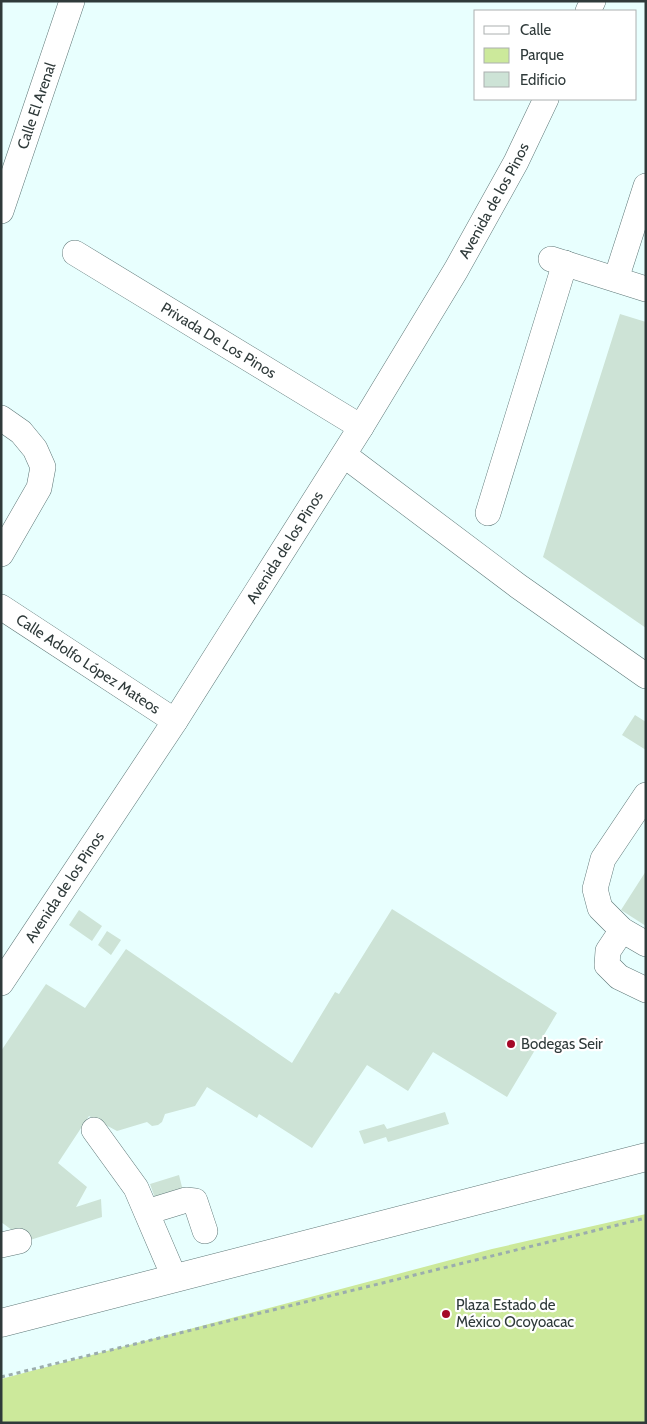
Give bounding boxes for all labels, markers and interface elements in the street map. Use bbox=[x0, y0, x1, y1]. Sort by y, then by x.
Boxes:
legend bbox=[474, 10, 637, 100]
text: Calle bbox=[520, 21, 551, 39]
text: Parque bbox=[520, 46, 564, 64]
street label: Calle El Arenal bbox=[14, 60, 60, 152]
text: Edificio bbox=[520, 71, 566, 89]
street label: Avenida de los Pinos bbox=[455, 140, 533, 262]
street label: Privada De Los Pinos bbox=[158, 298, 279, 382]
street label: Avenida de los Pinos bbox=[243, 488, 327, 607]
street label: Calle Adolfo López Mateos bbox=[13, 610, 163, 718]
street label: Avenida de los Pinos bbox=[21, 828, 108, 946]
place label: Bodegas Seir bbox=[521, 1035, 603, 1053]
marker: Bodegas Seir bbox=[505, 1038, 517, 1050]
place label: Plaza Estado de México Ocoyoacac bbox=[456, 1296, 574, 1331]
marker: Plaza Estado de México Ocoyoacac bbox=[440, 1308, 452, 1320]

